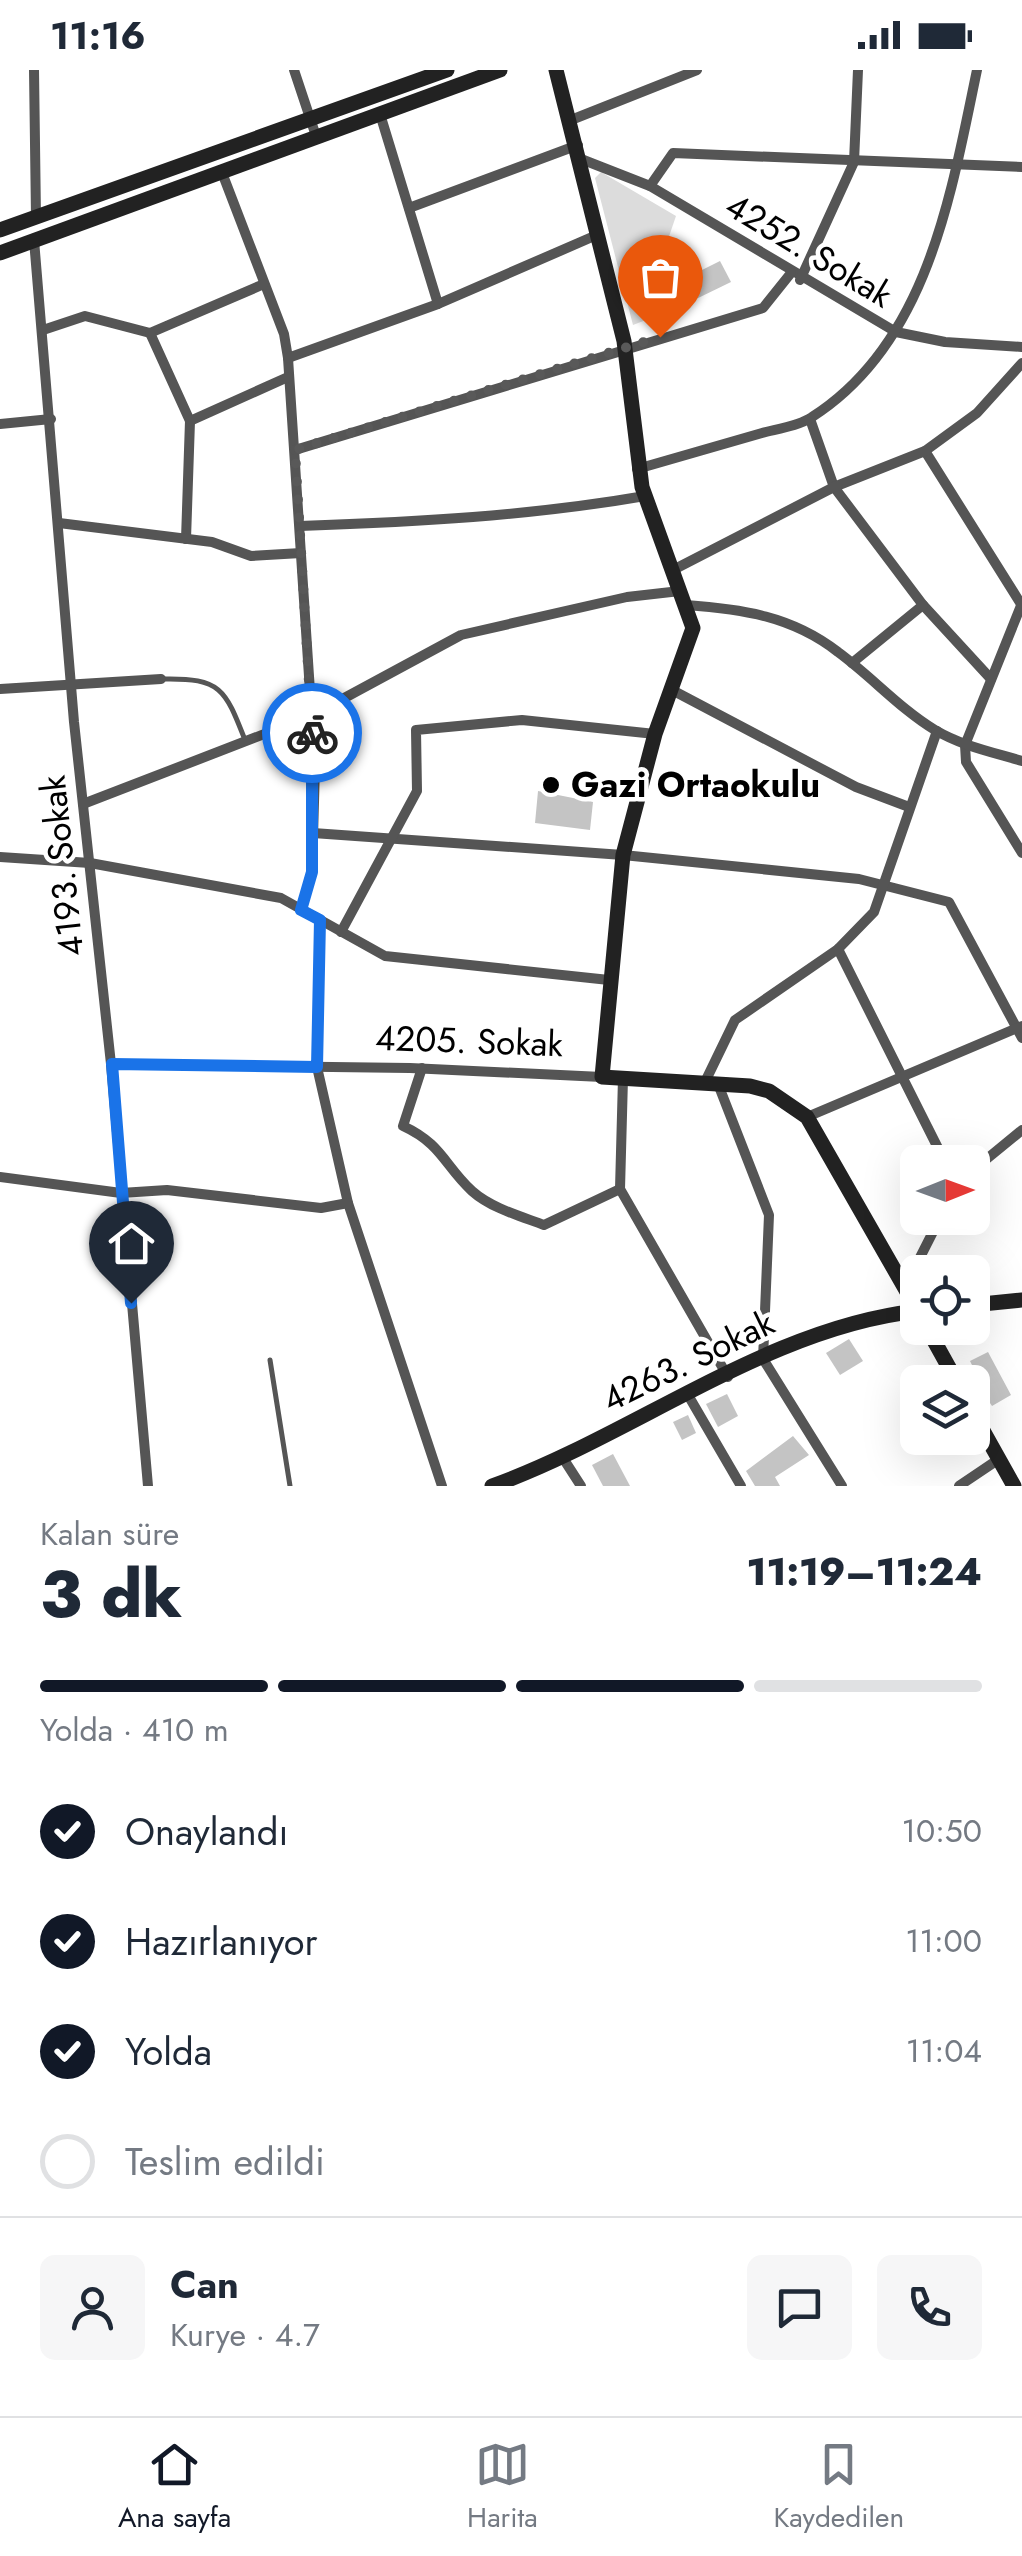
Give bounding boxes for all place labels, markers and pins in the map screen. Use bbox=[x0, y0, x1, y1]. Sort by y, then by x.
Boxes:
pin bbox=[618, 235, 703, 338]
place label: Gazi Ortaokulu bbox=[571, 760, 820, 810]
marker: Gazi Ortaokulu bbox=[540, 774, 562, 796]
pin bbox=[89, 1201, 174, 1304]

